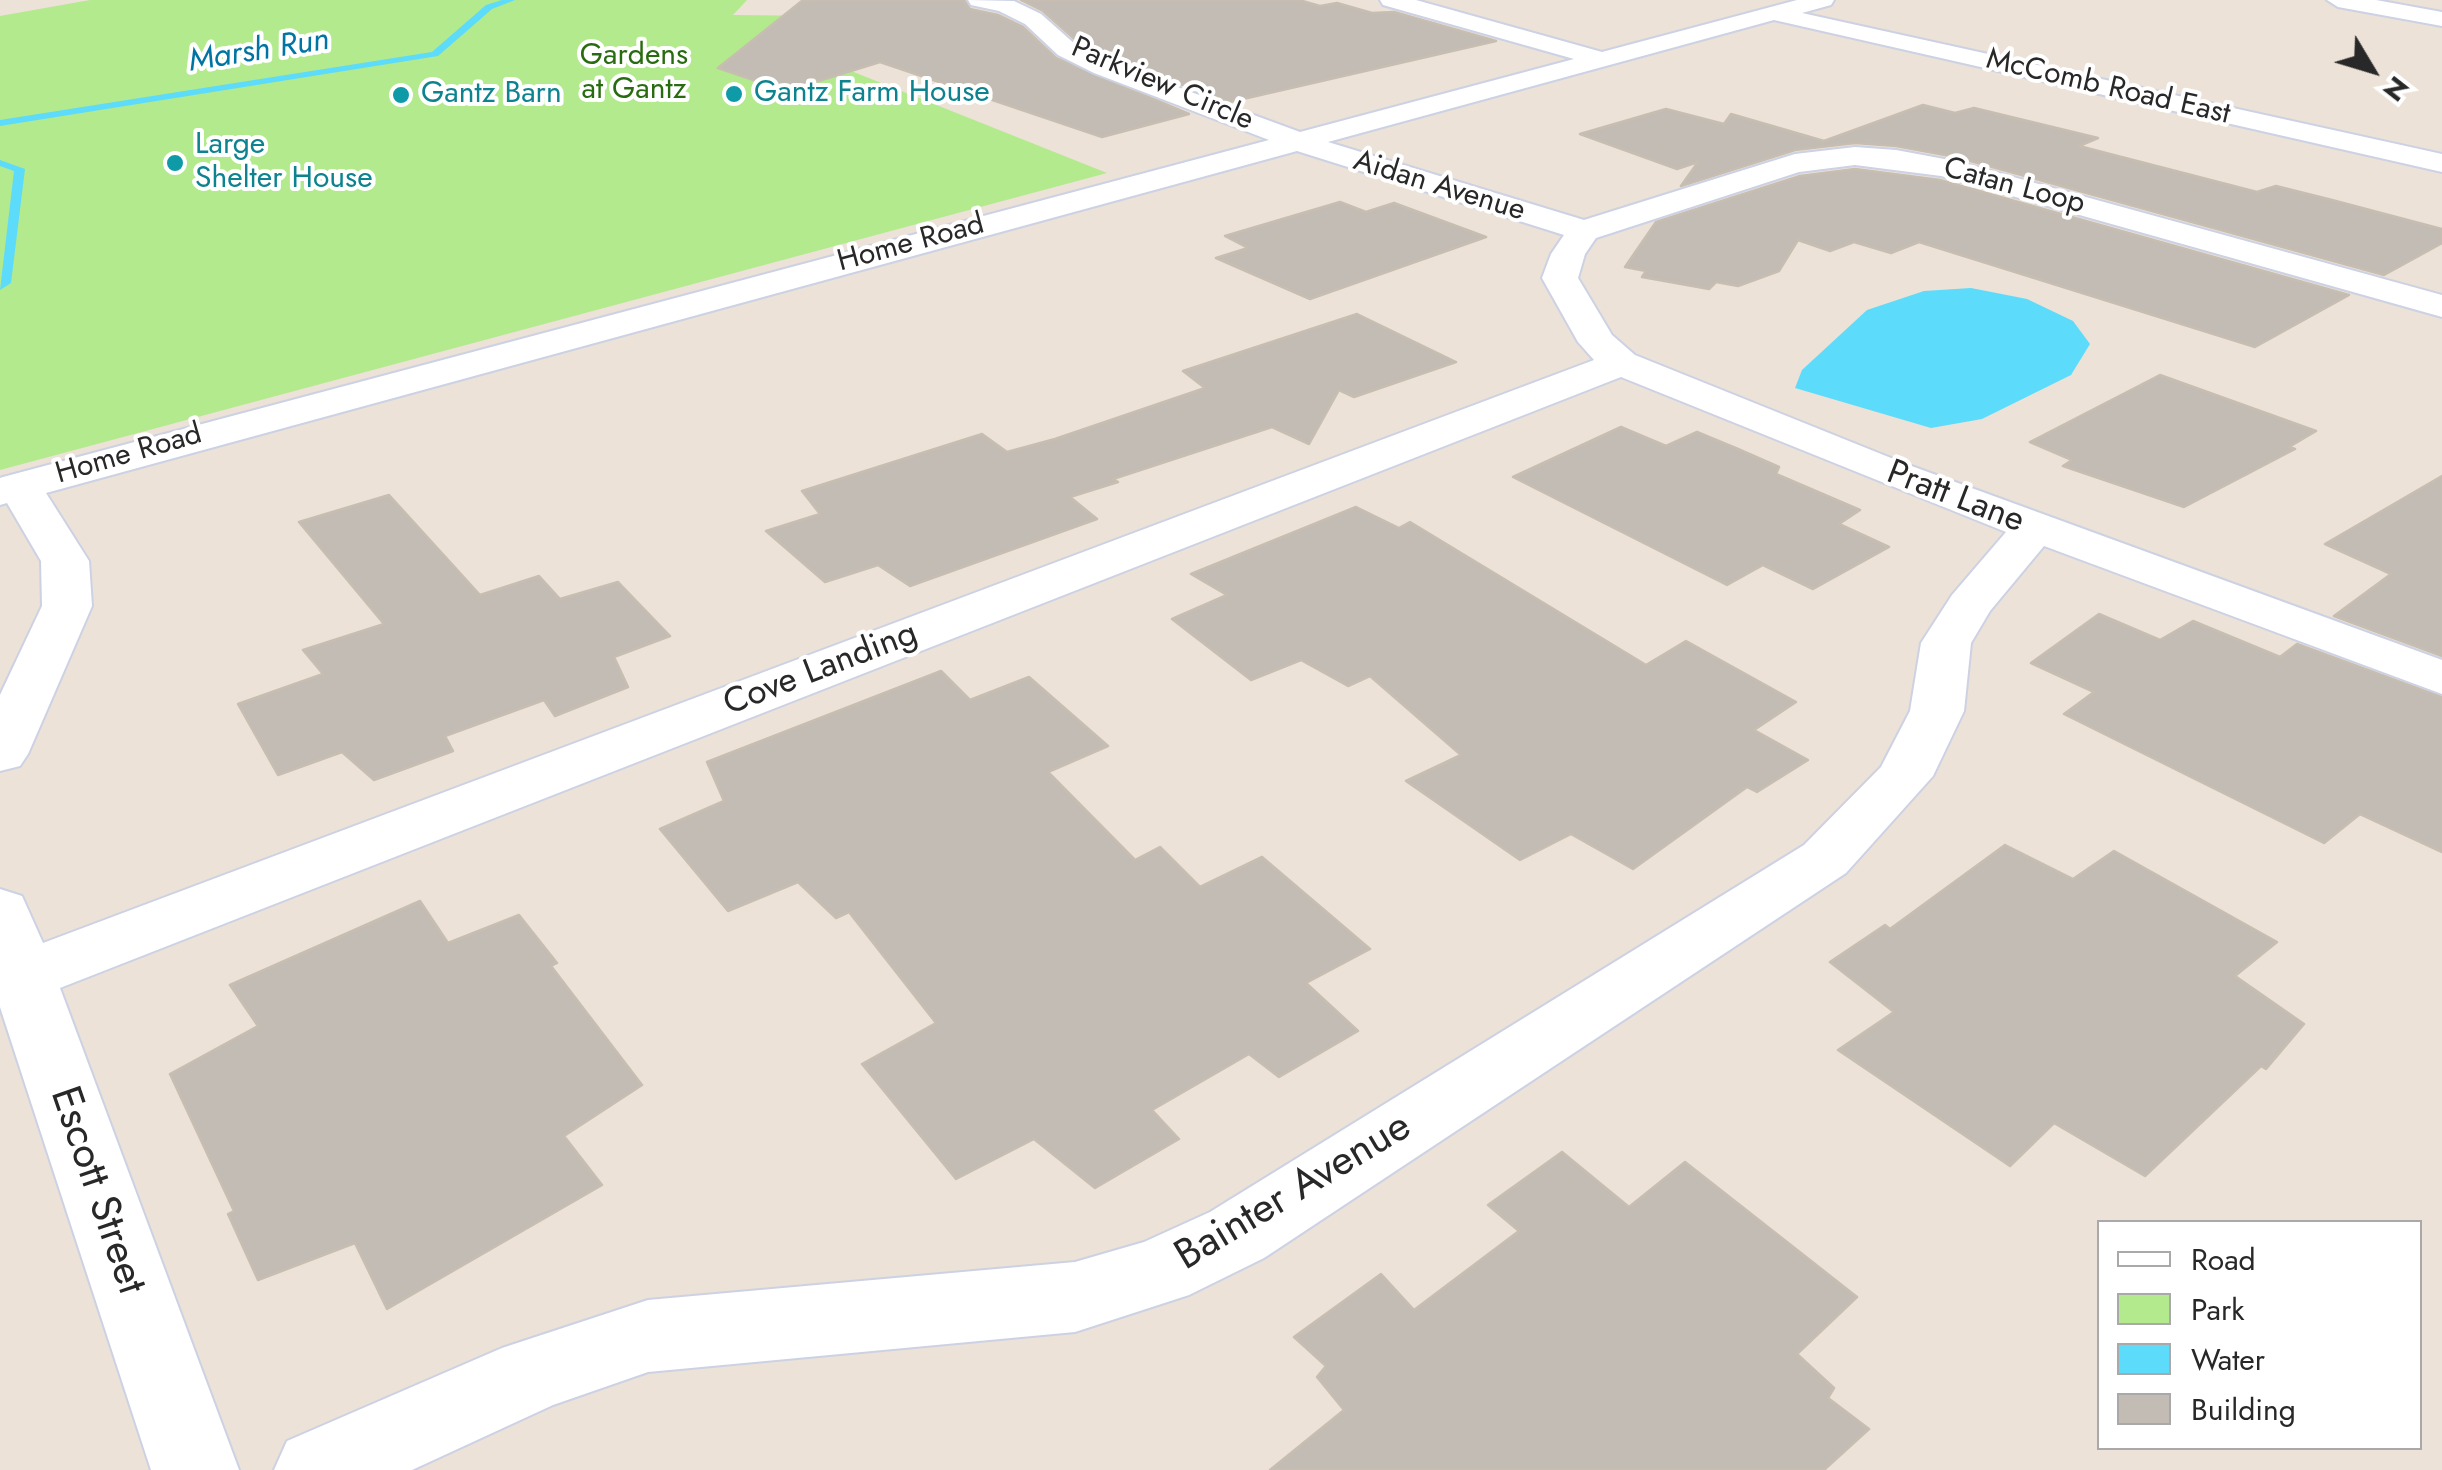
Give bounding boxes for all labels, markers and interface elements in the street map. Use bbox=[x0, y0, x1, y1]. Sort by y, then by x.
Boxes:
north arrow bbox=[2322, 20, 2422, 120]
water label: Marsh Run bbox=[186, 22, 332, 82]
street label: Parkview Circle bbox=[1066, 30, 1258, 140]
park label: Gardens at Gantz bbox=[580, 39, 688, 110]
street label: McComb Road East bbox=[1983, 42, 2233, 134]
text: N bbox=[2373, 67, 2419, 110]
place label: Gantz Farm House bbox=[754, 76, 990, 112]
place label: Gantz Barn bbox=[421, 77, 562, 113]
marker: Gantz Farm House bbox=[723, 83, 745, 105]
marker: Gantz Barn bbox=[390, 84, 412, 106]
place label: Large Shelter House bbox=[195, 128, 373, 198]
street label: Aidan Avenue bbox=[1349, 144, 1529, 230]
street label: Catan Loop bbox=[1939, 151, 2089, 223]
marker: Large Shelter House bbox=[164, 152, 186, 174]
street label: Home Road bbox=[834, 207, 988, 281]
street label: Home Road bbox=[52, 417, 206, 493]
street label: Pratt Lane bbox=[1880, 453, 2030, 543]
street label: Cove Landing bbox=[718, 614, 924, 726]
street label: Escott Street bbox=[37, 1081, 155, 1301]
street label: Bainter Avenue bbox=[1167, 1103, 1421, 1283]
legend bbox=[2097, 1220, 2422, 1450]
text: Road bbox=[2191, 1238, 2256, 1281]
text: Park bbox=[2191, 1288, 2244, 1331]
text: Water bbox=[2191, 1338, 2265, 1381]
text: Building bbox=[2191, 1388, 2296, 1431]

